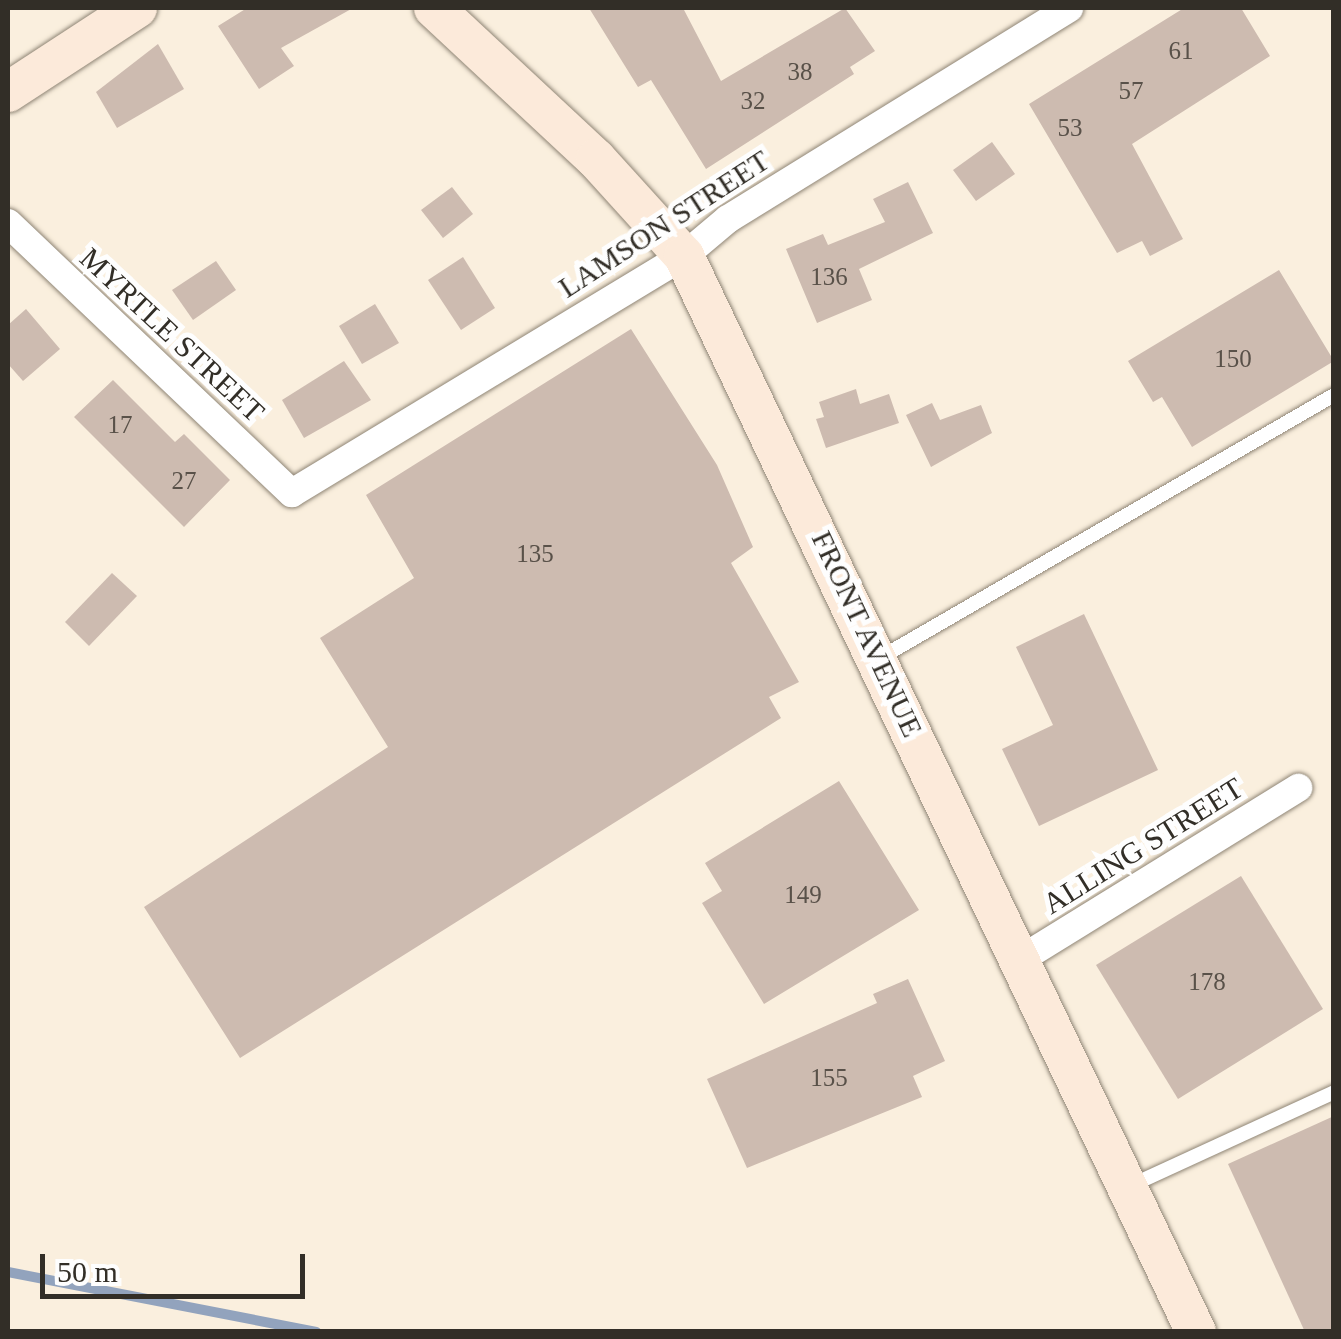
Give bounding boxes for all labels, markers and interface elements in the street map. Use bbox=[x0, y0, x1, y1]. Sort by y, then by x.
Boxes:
house number: 61 bbox=[1168, 36, 1194, 66]
house number: 38 bbox=[788, 57, 812, 87]
house number: 57 bbox=[1118, 76, 1144, 106]
house number: 32 bbox=[740, 86, 766, 116]
house number: 53 bbox=[1058, 113, 1082, 143]
street label: LAMSON STREET bbox=[552, 142, 776, 306]
street label: MYRTLE STREET bbox=[72, 240, 272, 430]
house number: 136 bbox=[810, 262, 848, 292]
house number: 150 bbox=[1214, 344, 1252, 374]
house number: 17 bbox=[108, 410, 132, 440]
house number: 27 bbox=[172, 466, 196, 496]
street label: FRONT AVENUE bbox=[803, 524, 931, 744]
house number: 135 bbox=[516, 539, 554, 569]
street label: ALLING STREET bbox=[1036, 770, 1250, 922]
house number: 149 bbox=[784, 880, 822, 910]
house number: 178 bbox=[1188, 967, 1226, 997]
house number: 155 bbox=[810, 1063, 848, 1093]
scale bar bbox=[45, 1234, 310, 1296]
text: 50 m bbox=[57, 1255, 118, 1288]

